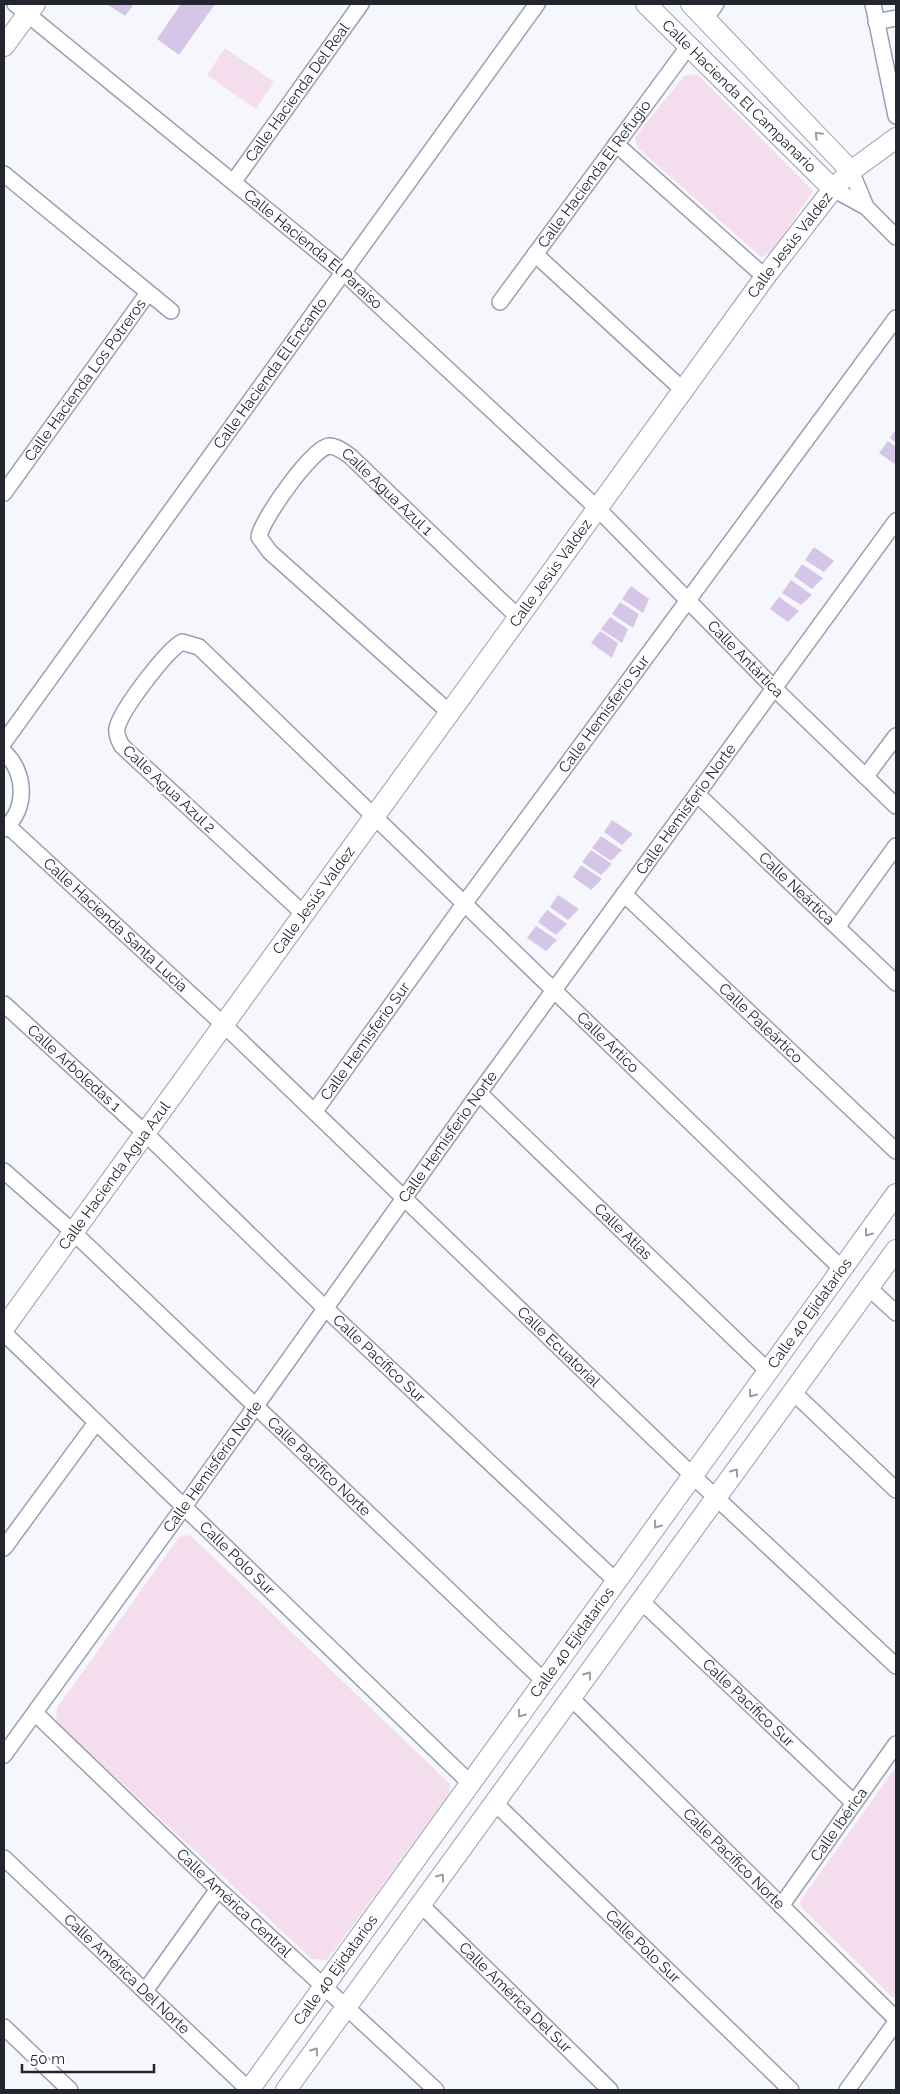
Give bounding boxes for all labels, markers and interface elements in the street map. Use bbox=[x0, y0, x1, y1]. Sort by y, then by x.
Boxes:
street label: Calle Hacienda El Campanario bbox=[658, 16, 820, 176]
street label: Calle Hacienda Del Real bbox=[242, 19, 354, 165]
street label: Calle Hacienda El Refugio bbox=[534, 96, 655, 251]
one-way arrow bbox=[815, 132, 824, 141]
street label: Calle Hacienda El Paraíso bbox=[240, 186, 386, 313]
street label: Calle Jesús Valdez bbox=[744, 189, 836, 302]
street label: Calle Hacienda El Encanto bbox=[210, 294, 331, 452]
street label: Calle Hacienda Los Potreros bbox=[21, 296, 150, 465]
street label: Calle Agua Azul 1 bbox=[338, 444, 437, 540]
street label: Calle Jesús Valdez bbox=[506, 516, 596, 631]
street label: Calle Antártica bbox=[704, 617, 787, 701]
street label: Calle Hemisferio Sur bbox=[555, 651, 654, 776]
street label: Calle Hemisferio Norte bbox=[632, 740, 740, 878]
street label: Calle Agua Azul 2 bbox=[119, 741, 219, 837]
street label: Calle Jesús Valdez bbox=[269, 843, 359, 958]
street label: Calle Neártica bbox=[755, 848, 838, 929]
street label: Calle Hacienda Santa Lucía bbox=[40, 854, 191, 996]
street label: Calle Hemisferio Sur bbox=[317, 978, 414, 1104]
street label: Calle Paleártico bbox=[715, 979, 806, 1067]
street label: Calle Ártico bbox=[573, 1008, 643, 1077]
street label: Calle Arboledas 1 bbox=[24, 1021, 125, 1116]
street label: Calle Hemisferio Norte bbox=[395, 1067, 501, 1206]
street label: Calle Hacienda Agua Azul bbox=[55, 1097, 174, 1253]
street label: Calle Atlas bbox=[591, 1200, 656, 1264]
one-way arrow bbox=[865, 1227, 874, 1237]
street label: Calle 40 Ejidatarios bbox=[764, 1255, 856, 1372]
street label: Calle Ecuatorial bbox=[513, 1303, 605, 1391]
street label: Calle Pacífico Sur bbox=[329, 1311, 429, 1407]
one-way arrow bbox=[749, 1388, 758, 1397]
street label: Calle Hemisferio Norte bbox=[159, 1397, 266, 1536]
street label: Calle Pacífico Norte bbox=[264, 1413, 375, 1520]
one-way arrow bbox=[729, 1468, 738, 1478]
street label: Calle Polo Sur bbox=[196, 1518, 279, 1599]
one-way arrow bbox=[654, 1519, 663, 1529]
street label: Calle 40 Ejidatarios bbox=[526, 1584, 618, 1701]
street label: Calle Pacífico Sur bbox=[699, 1655, 799, 1751]
one-way arrow bbox=[582, 1671, 591, 1680]
one-way arrow bbox=[518, 1708, 527, 1718]
street label: Calle Ibérica bbox=[807, 1784, 871, 1865]
street label: Calle Pacífico Norte bbox=[679, 1805, 789, 1913]
street label: Calle América Central bbox=[173, 1845, 296, 1962]
one-way arrow bbox=[435, 1873, 444, 1883]
street label: Calle Polo Sur bbox=[602, 1906, 685, 1987]
street label: Calle América Del Norte bbox=[60, 1910, 194, 2038]
street label: Calle 40 Ejidatarios bbox=[290, 1911, 382, 2029]
street label: Calle América Del Sur bbox=[455, 1938, 576, 2057]
scale bar bbox=[22, 2042, 155, 2074]
one-way arrow bbox=[309, 2047, 318, 2057]
text: 50 m bbox=[30, 2050, 65, 2068]

